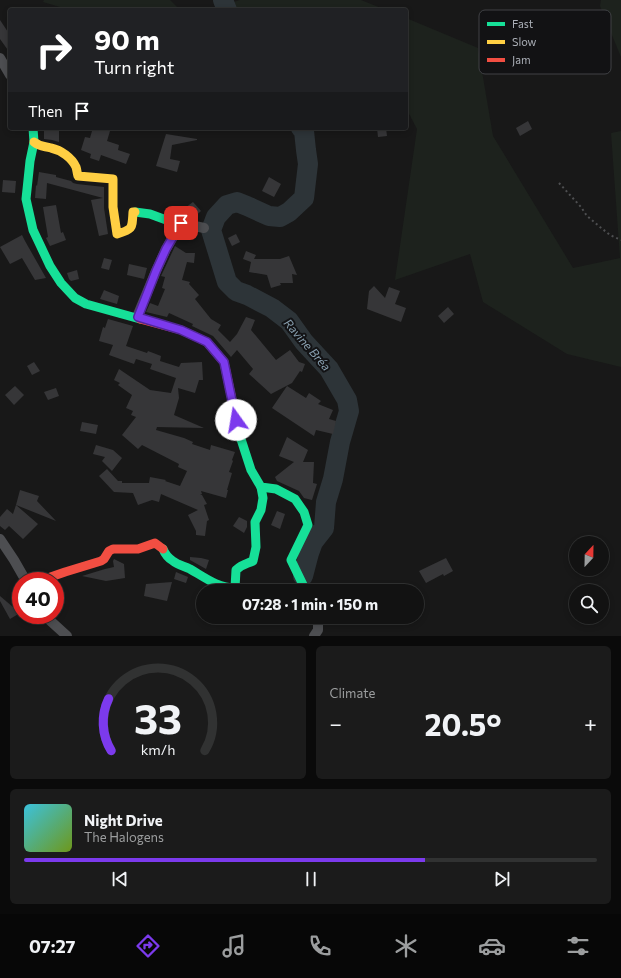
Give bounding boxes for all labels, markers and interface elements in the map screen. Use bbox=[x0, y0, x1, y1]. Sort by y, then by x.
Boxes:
legend bbox=[479, 10, 611, 74]
text: Fast bbox=[512, 17, 534, 30]
text: 90 m bbox=[94, 22, 160, 56]
icon: right bbox=[28, 24, 80, 76]
text: Slow bbox=[512, 35, 537, 48]
text: Jam bbox=[512, 53, 531, 67]
text: Turn right bbox=[94, 56, 174, 78]
icon: arrive bbox=[71, 100, 93, 122]
text: Then bbox=[28, 102, 63, 120]
pin bbox=[164, 206, 198, 240]
icon: arrive bbox=[170, 212, 192, 234]
water label: Ravine Bréa bbox=[282, 316, 334, 373]
position arrow bbox=[215, 399, 257, 441]
north arrow bbox=[569, 536, 609, 576]
map controls bbox=[569, 536, 609, 624]
speed limit sign: 40 bbox=[12, 572, 64, 624]
button: search bbox=[569, 584, 609, 624]
text: 07:28 · 1 min · 150 m bbox=[242, 595, 378, 613]
text: Climate bbox=[330, 685, 375, 701]
text: 33 bbox=[134, 691, 182, 742]
text: 20.5° bbox=[425, 705, 502, 742]
text: − bbox=[330, 710, 342, 737]
text: + bbox=[584, 710, 597, 737]
text: km/h bbox=[140, 739, 175, 757]
text: Night Drive bbox=[84, 811, 163, 829]
text: The Halogens bbox=[84, 829, 164, 845]
icon: previous bbox=[109, 868, 131, 890]
icon: pause bbox=[300, 868, 322, 890]
icon: next bbox=[491, 868, 513, 890]
icon: directions bbox=[134, 932, 162, 960]
icon: music bbox=[220, 932, 248, 960]
icon: phone bbox=[306, 932, 334, 960]
icon: climate bbox=[392, 932, 420, 960]
icon: car bbox=[478, 932, 506, 960]
icon: filters bbox=[564, 932, 592, 960]
text: 07:27 bbox=[29, 935, 76, 957]

